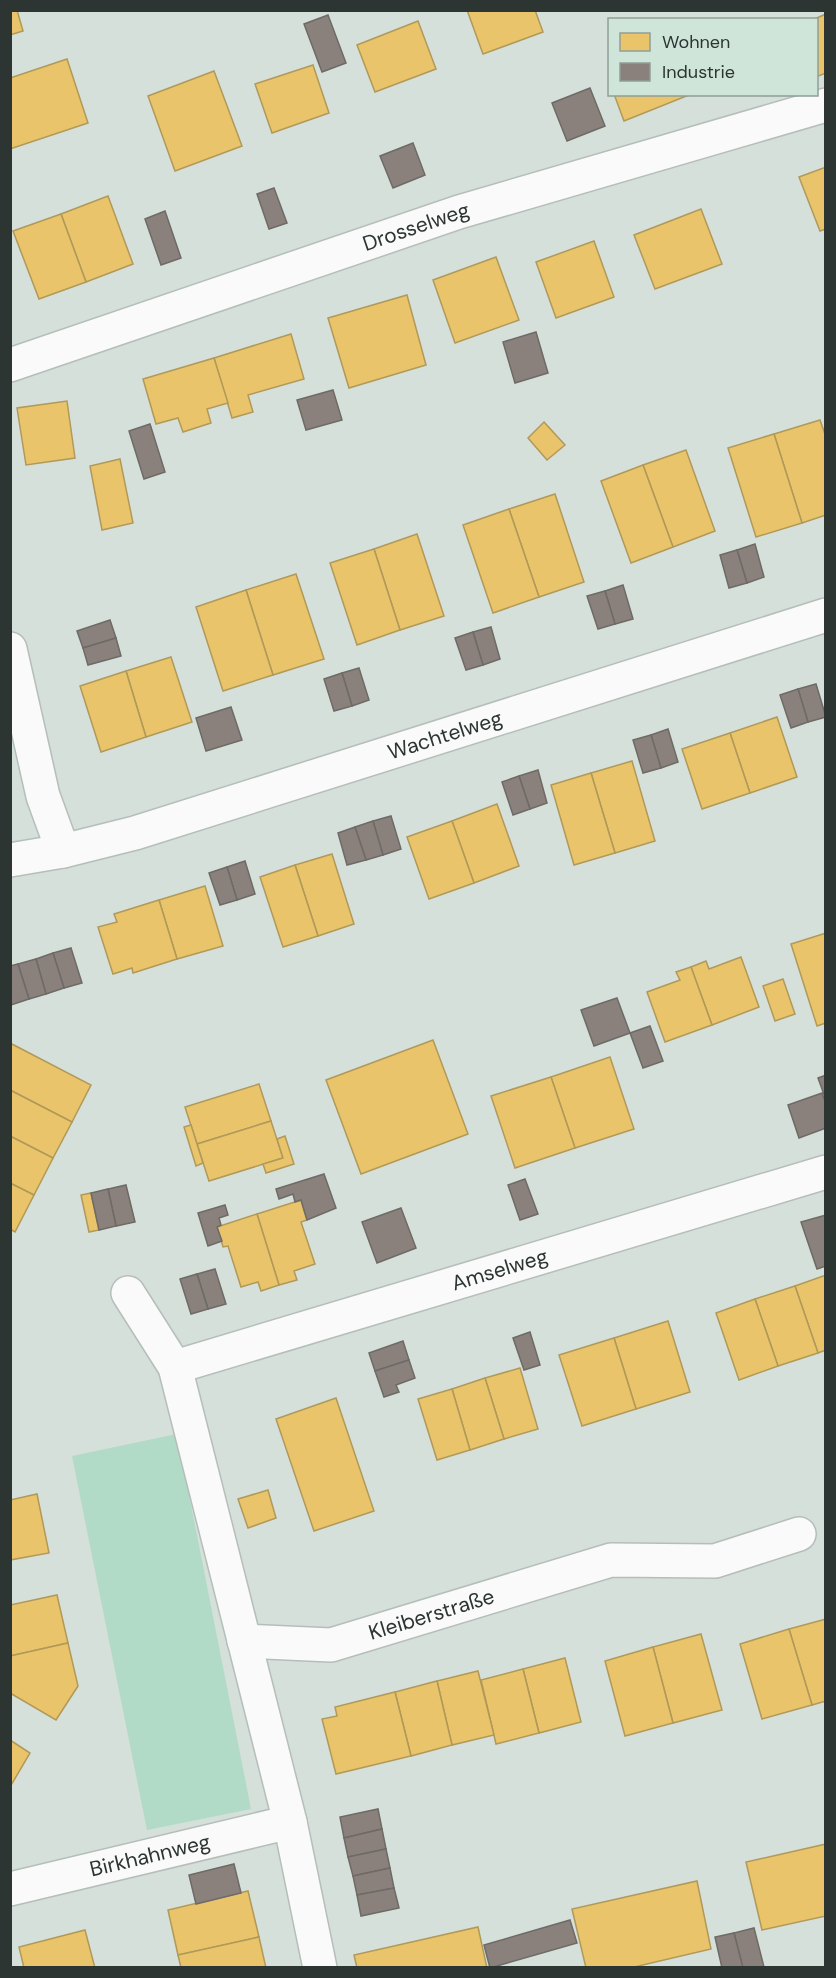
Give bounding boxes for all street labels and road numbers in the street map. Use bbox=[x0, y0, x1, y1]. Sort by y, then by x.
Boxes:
street label: Drosselweg bbox=[359, 196, 473, 258]
street label: Wachtelweg bbox=[384, 704, 506, 766]
street label: Amselweg bbox=[448, 1242, 551, 1297]
street label: Kleiberstraße bbox=[365, 1582, 498, 1647]
street label: Birkhahnweg bbox=[87, 1827, 213, 1883]

